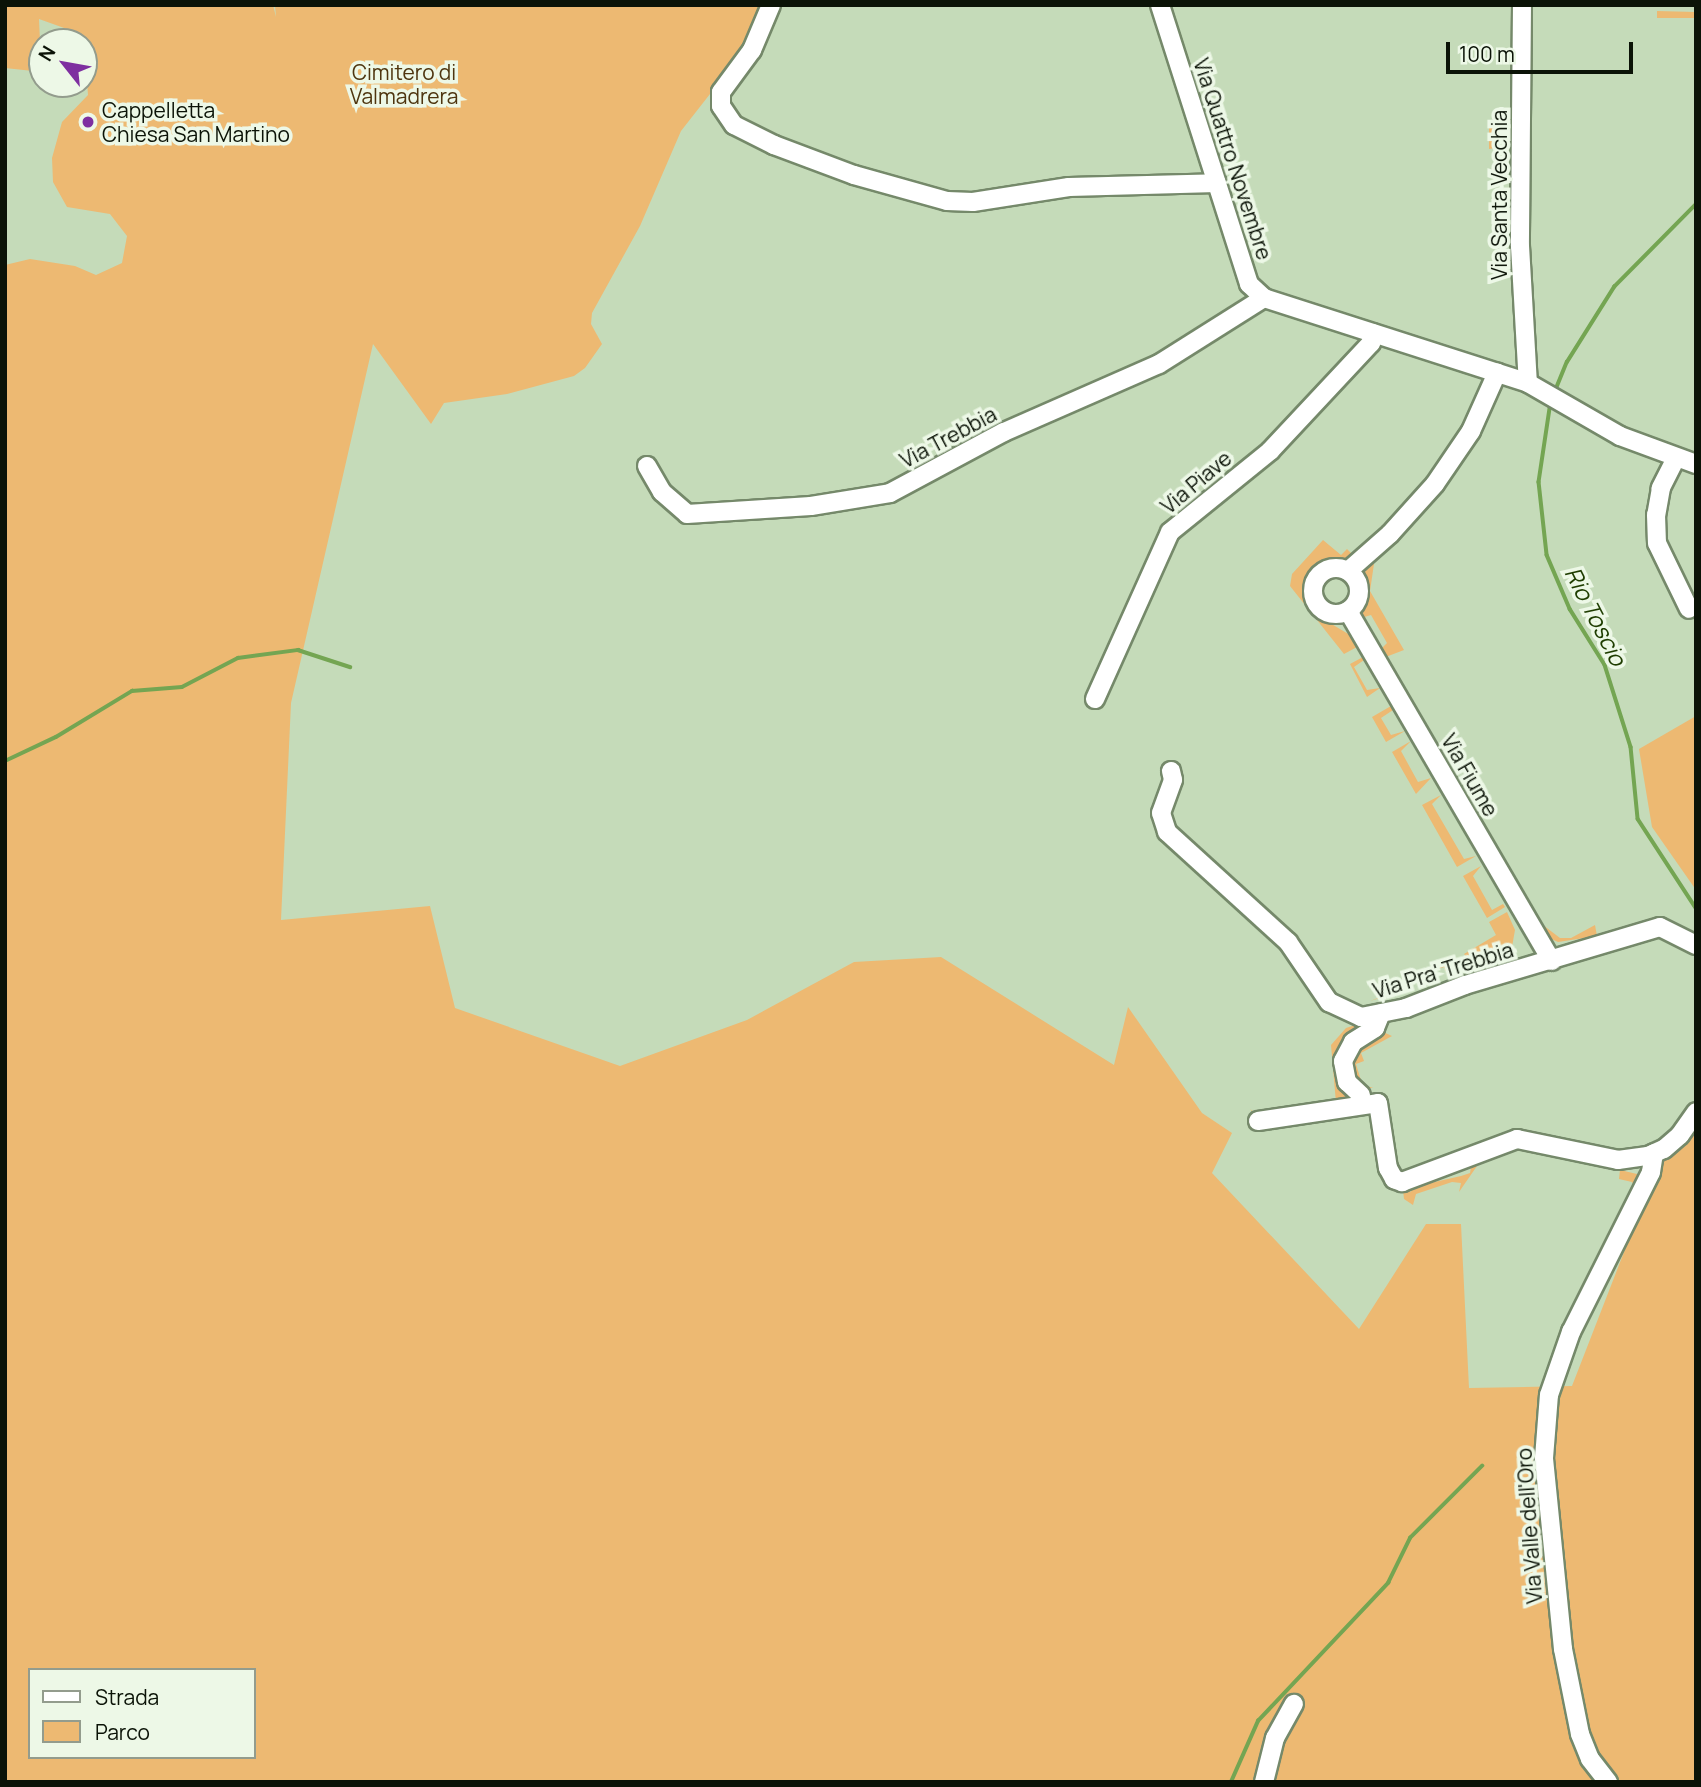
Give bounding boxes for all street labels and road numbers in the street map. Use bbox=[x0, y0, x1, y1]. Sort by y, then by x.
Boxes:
street label: Via Quattro Novembre bbox=[1189, 55, 1277, 263]
street label: Via Santa Vecchia bbox=[1486, 110, 1512, 280]
street label: Via Trebbia bbox=[895, 401, 1001, 473]
street label: Via Piave bbox=[1156, 445, 1236, 519]
street label: Via Fiume bbox=[1436, 729, 1504, 821]
street label: Via Pra' Trebbia bbox=[1370, 937, 1516, 1003]
street label: Via Valle dell'Oro bbox=[1511, 1447, 1547, 1605]

